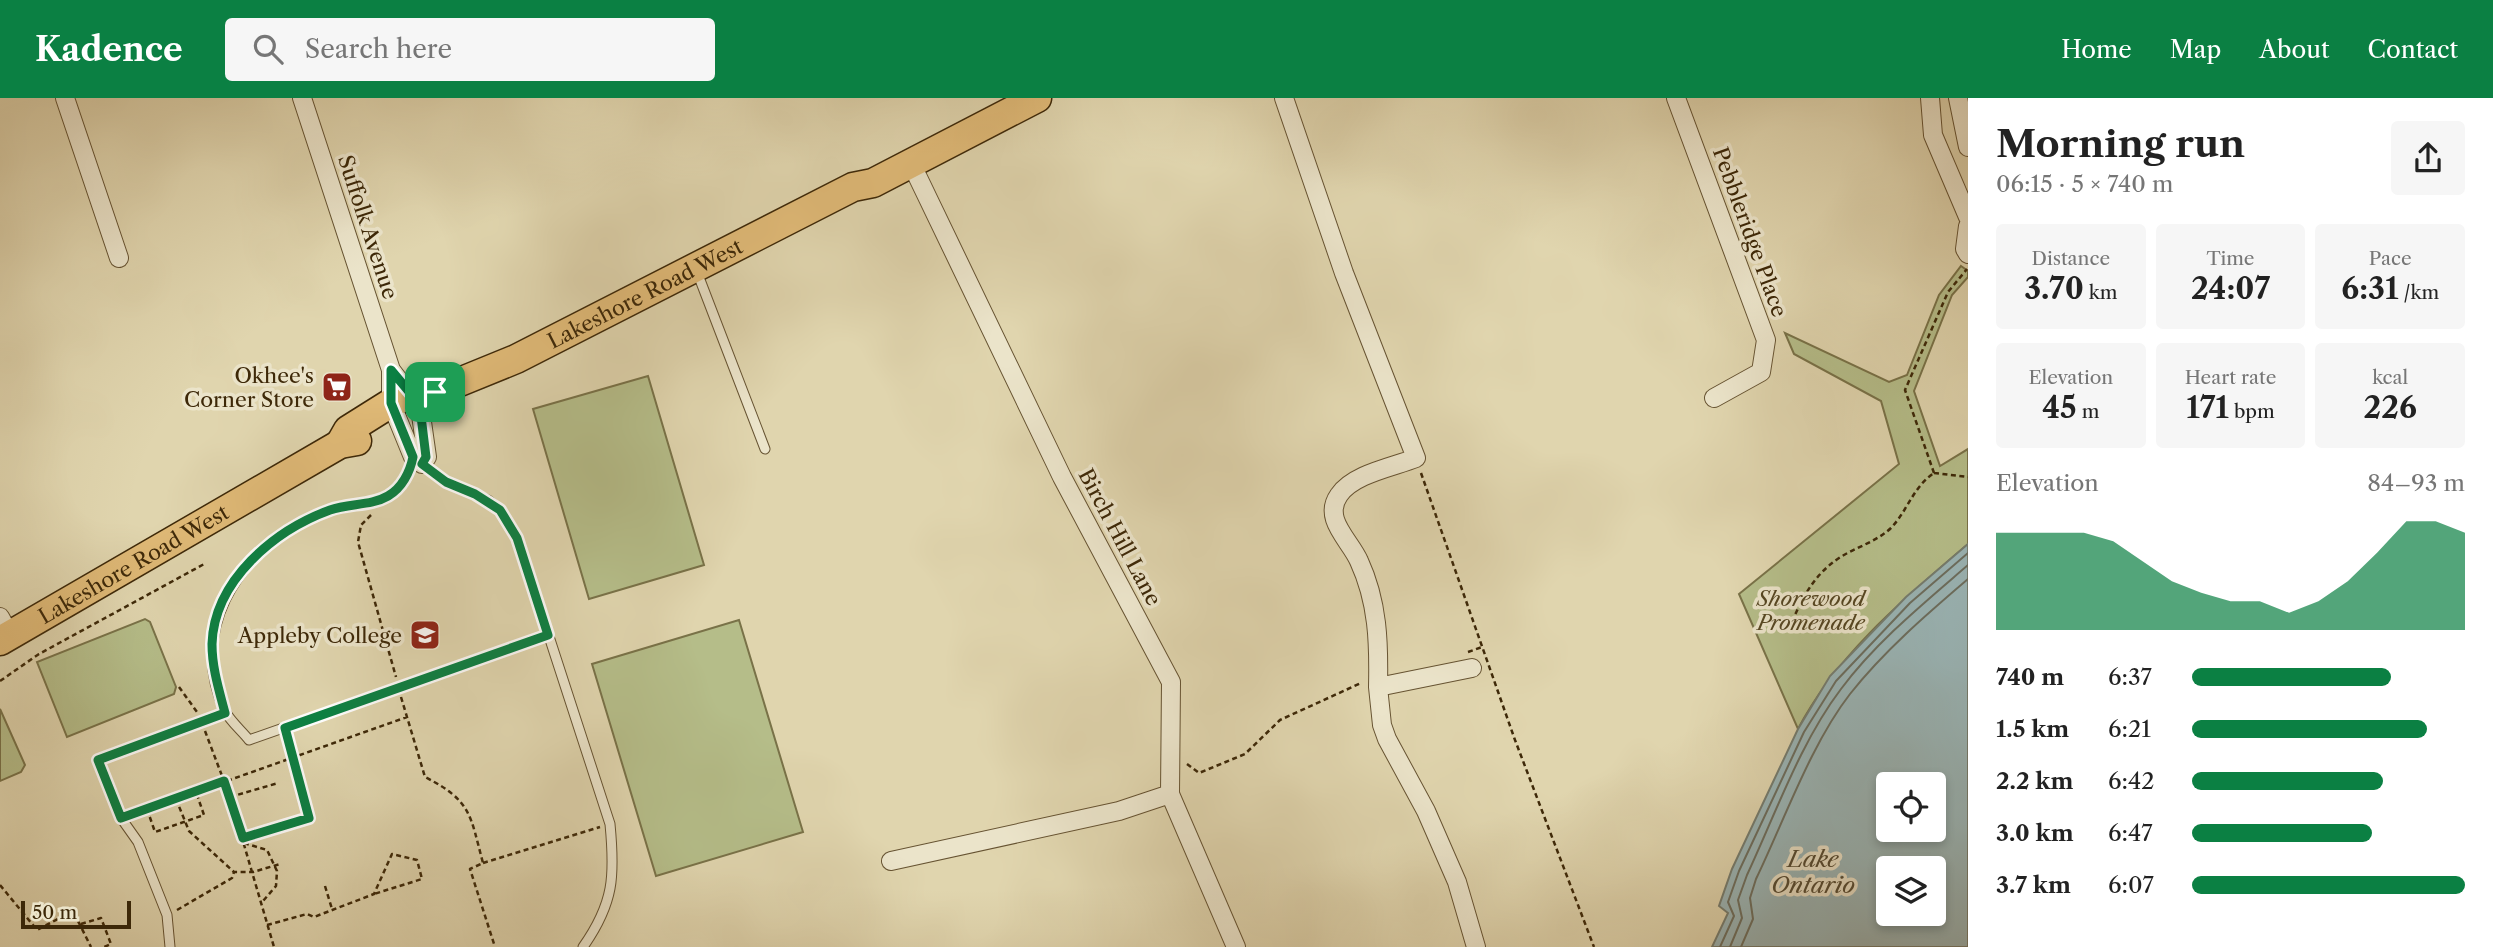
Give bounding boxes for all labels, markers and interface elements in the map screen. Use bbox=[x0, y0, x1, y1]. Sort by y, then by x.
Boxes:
search box bbox=[225, 18, 715, 81]
text: Kadence bbox=[35, 29, 183, 70]
icon: search bbox=[249, 30, 287, 68]
text: Search here bbox=[305, 33, 452, 65]
text: Home bbox=[2061, 35, 2132, 64]
text: Map bbox=[2170, 35, 2221, 64]
text: About bbox=[2259, 35, 2330, 64]
text: Contact bbox=[2368, 35, 2458, 64]
text: Morning run bbox=[1996, 120, 2245, 167]
button: share bbox=[2391, 121, 2465, 195]
street label: Pebbleridge Place bbox=[1708, 144, 1792, 320]
street label: Suffolk Avenue bbox=[333, 152, 403, 302]
text: 06:15 · 5 × 740 m bbox=[1996, 170, 2173, 198]
street label: Lakeshore Road West bbox=[543, 233, 747, 353]
text: Distance bbox=[2032, 247, 2110, 270]
text: Time bbox=[2206, 247, 2255, 270]
text: Pace bbox=[2369, 247, 2412, 270]
text: 3.70 bbox=[2024, 270, 2084, 307]
text: 24:07 bbox=[2191, 270, 2270, 307]
text: 6:31 bbox=[2341, 270, 2399, 307]
text: km bbox=[2084, 281, 2118, 304]
text: /km bbox=[2399, 281, 2439, 304]
pin bbox=[405, 362, 465, 422]
place label: Okhee's Corner Store bbox=[184, 363, 314, 412]
text: Elevation bbox=[2028, 366, 2113, 389]
text: Heart rate bbox=[2185, 366, 2276, 389]
text: kcal bbox=[2372, 366, 2408, 389]
supermarket icon: Okhee's Corner Store bbox=[320, 370, 354, 404]
icon: arrive bbox=[416, 373, 454, 411]
text: 45 bbox=[2042, 389, 2077, 426]
text: 171 bbox=[2186, 389, 2229, 426]
text: 226 bbox=[2363, 389, 2417, 426]
text: m bbox=[2077, 400, 2099, 423]
text: bpm bbox=[2229, 400, 2275, 423]
street label: Birch Hill Lane bbox=[1073, 464, 1167, 610]
text: Elevation bbox=[1996, 469, 2099, 497]
text: 84–93 m bbox=[2367, 469, 2465, 497]
street label: Lakeshore Road West bbox=[34, 499, 233, 629]
park label: Shorewood Promenade bbox=[1755, 586, 1867, 635]
school or university icon: Appleby College bbox=[408, 618, 442, 652]
place label: Appleby College bbox=[237, 623, 402, 648]
text: 740 m bbox=[1996, 663, 2064, 691]
text: 6:37 bbox=[2108, 663, 2152, 691]
text: 1.5 km bbox=[1996, 715, 2069, 743]
text: 6:21 bbox=[2108, 715, 2151, 743]
text: 2.2 km bbox=[1996, 767, 2073, 795]
text: 6:42 bbox=[2108, 767, 2154, 795]
map controls bbox=[1876, 772, 1946, 926]
button: locate bbox=[1876, 772, 1946, 842]
text: 3.0 km bbox=[1996, 819, 2074, 847]
text: 6:47 bbox=[2108, 819, 2153, 847]
water label: Lake Ontario bbox=[1771, 845, 1855, 899]
button: layers bbox=[1876, 856, 1946, 926]
text: 3.7 km bbox=[1996, 871, 2071, 899]
text: 6:07 bbox=[2108, 871, 2154, 899]
scale bar bbox=[21, 898, 131, 930]
text: 50 m bbox=[32, 901, 77, 924]

